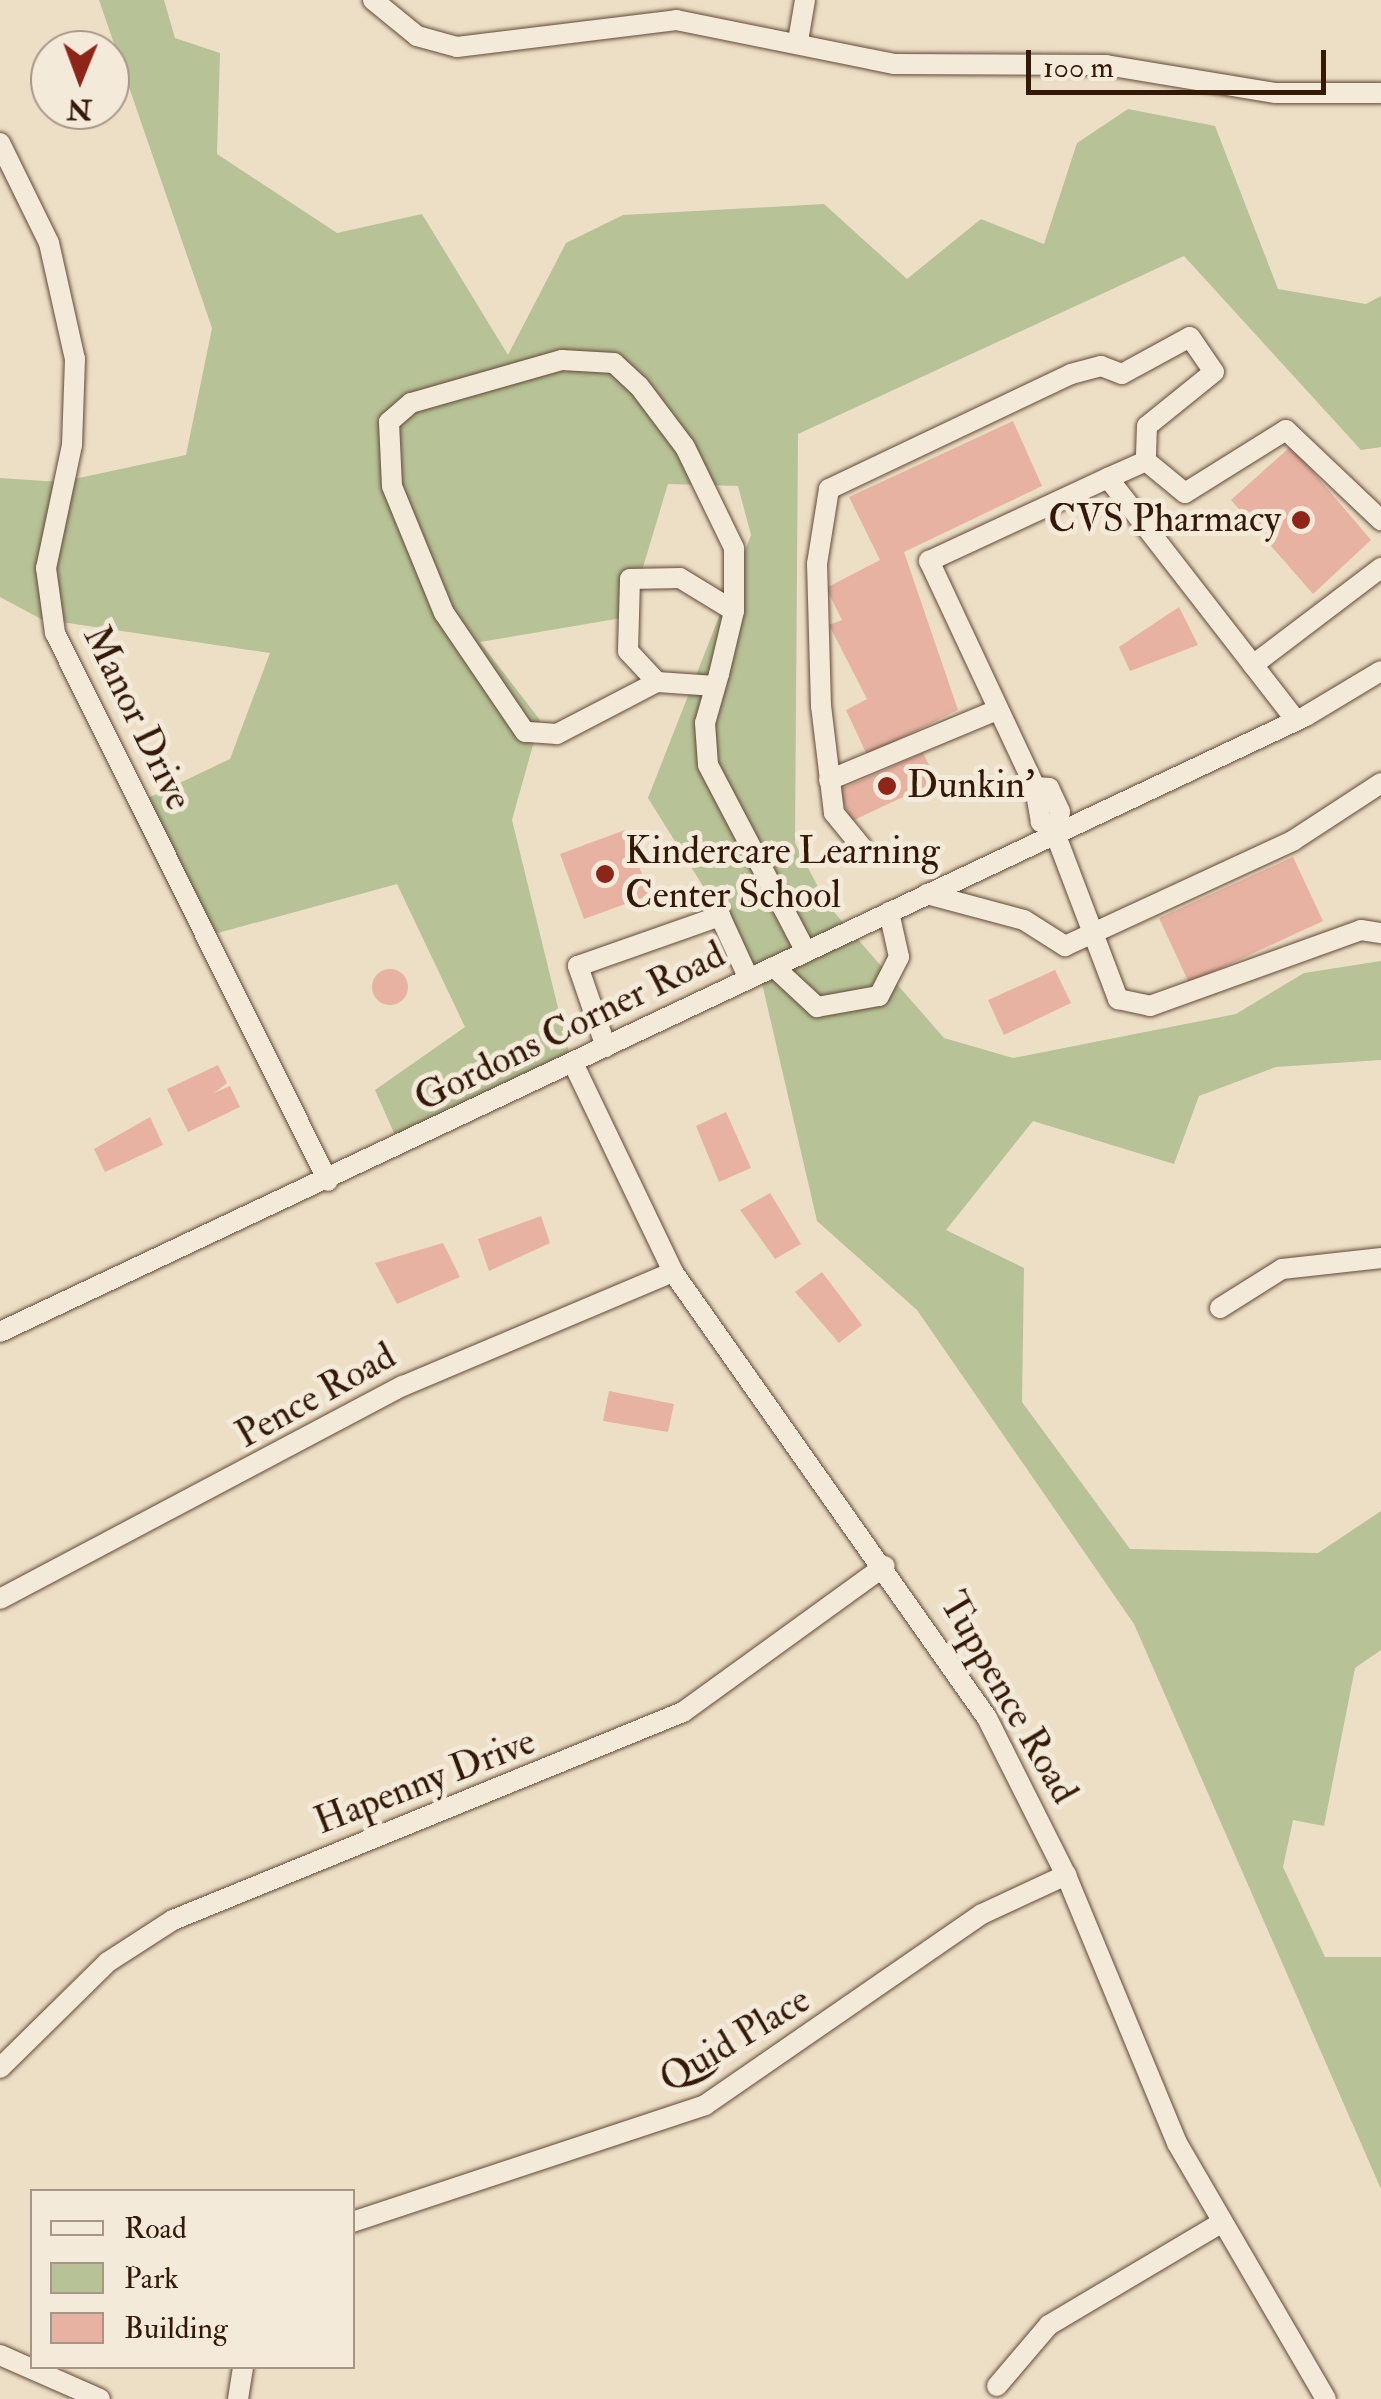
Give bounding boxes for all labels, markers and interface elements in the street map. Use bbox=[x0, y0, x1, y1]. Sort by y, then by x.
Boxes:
north arrow bbox=[30, 30, 130, 130]
scale bar bbox=[1031, 30, 1331, 92]
text: 100 m bbox=[1043, 49, 1114, 86]
text: N bbox=[67, 91, 92, 126]
place label: CVS Pharmacy bbox=[1048, 497, 1281, 543]
marker: CVS Pharmacy bbox=[1290, 509, 1312, 531]
street label: Manor Drive bbox=[73, 619, 201, 817]
place label: Dunkin' bbox=[907, 763, 1035, 809]
marker: Dunkin' bbox=[876, 775, 898, 797]
place label: Kindercare Learning Center School bbox=[625, 829, 940, 918]
marker: Kindercare Learning Center School bbox=[594, 863, 616, 885]
street label: Gordons Corner Road bbox=[408, 932, 732, 1122]
street label: Pence Road bbox=[228, 1334, 404, 1458]
street label: Tuppence Road bbox=[929, 1584, 1087, 1812]
street label: Hapenny Drive bbox=[308, 1719, 542, 1845]
street label: Quid Place bbox=[652, 1977, 818, 2103]
legend bbox=[30, 2189, 355, 2369]
text: Road bbox=[124, 2210, 187, 2247]
text: Park bbox=[124, 2260, 179, 2297]
text: Building bbox=[124, 2310, 228, 2347]

